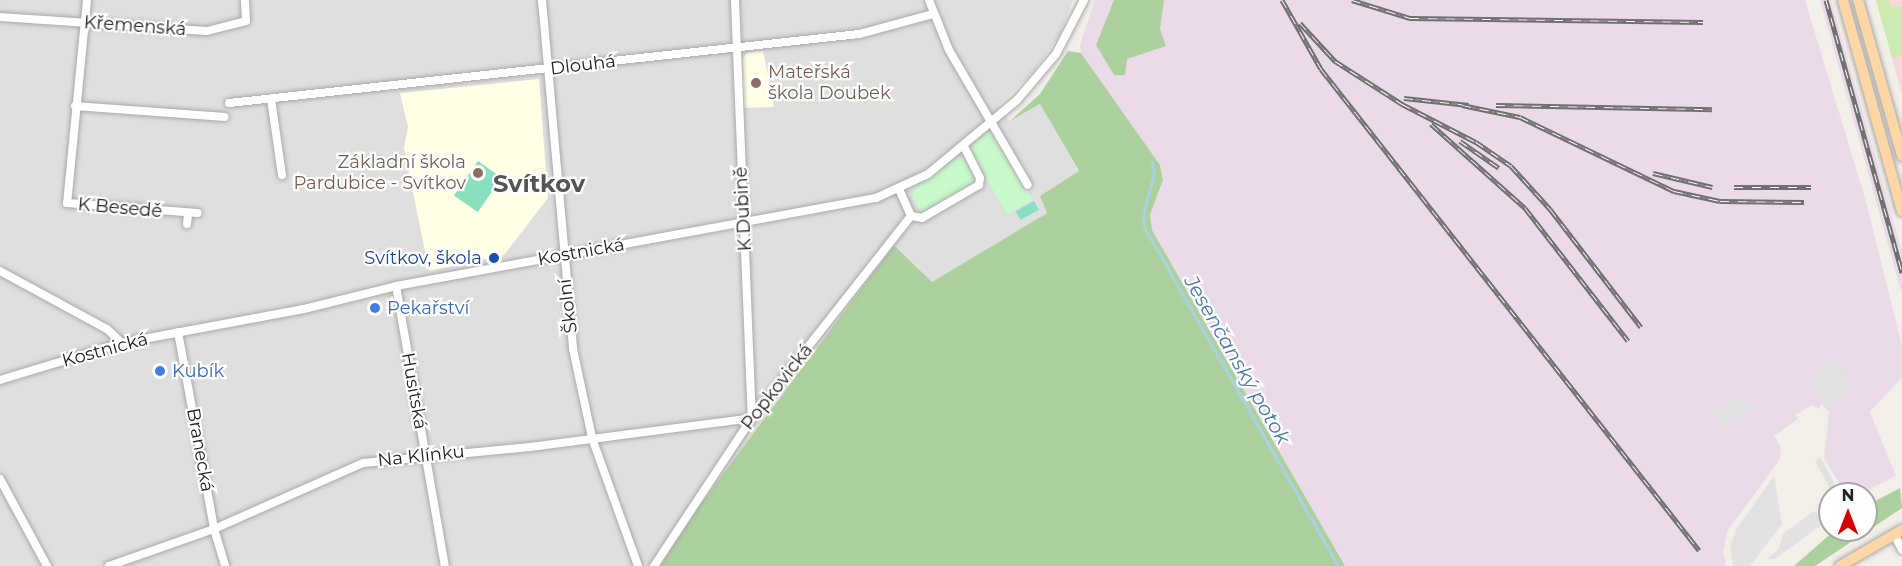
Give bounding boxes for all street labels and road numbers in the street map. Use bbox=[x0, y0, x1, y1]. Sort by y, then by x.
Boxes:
street label: Křemenská bbox=[83, 12, 187, 40]
street label: Dlouhá bbox=[549, 50, 617, 80]
street label: K Dubině bbox=[730, 166, 756, 252]
street label: K Besedě bbox=[77, 194, 163, 222]
street label: Kostnická bbox=[536, 234, 626, 270]
street label: Školní bbox=[554, 278, 582, 334]
street label: Kostnická bbox=[60, 328, 150, 372]
street label: Popkovická bbox=[737, 340, 817, 434]
street label: Husitská bbox=[397, 351, 431, 431]
street label: Branecká bbox=[182, 406, 218, 494]
street label: Na Klínku bbox=[376, 441, 466, 471]

